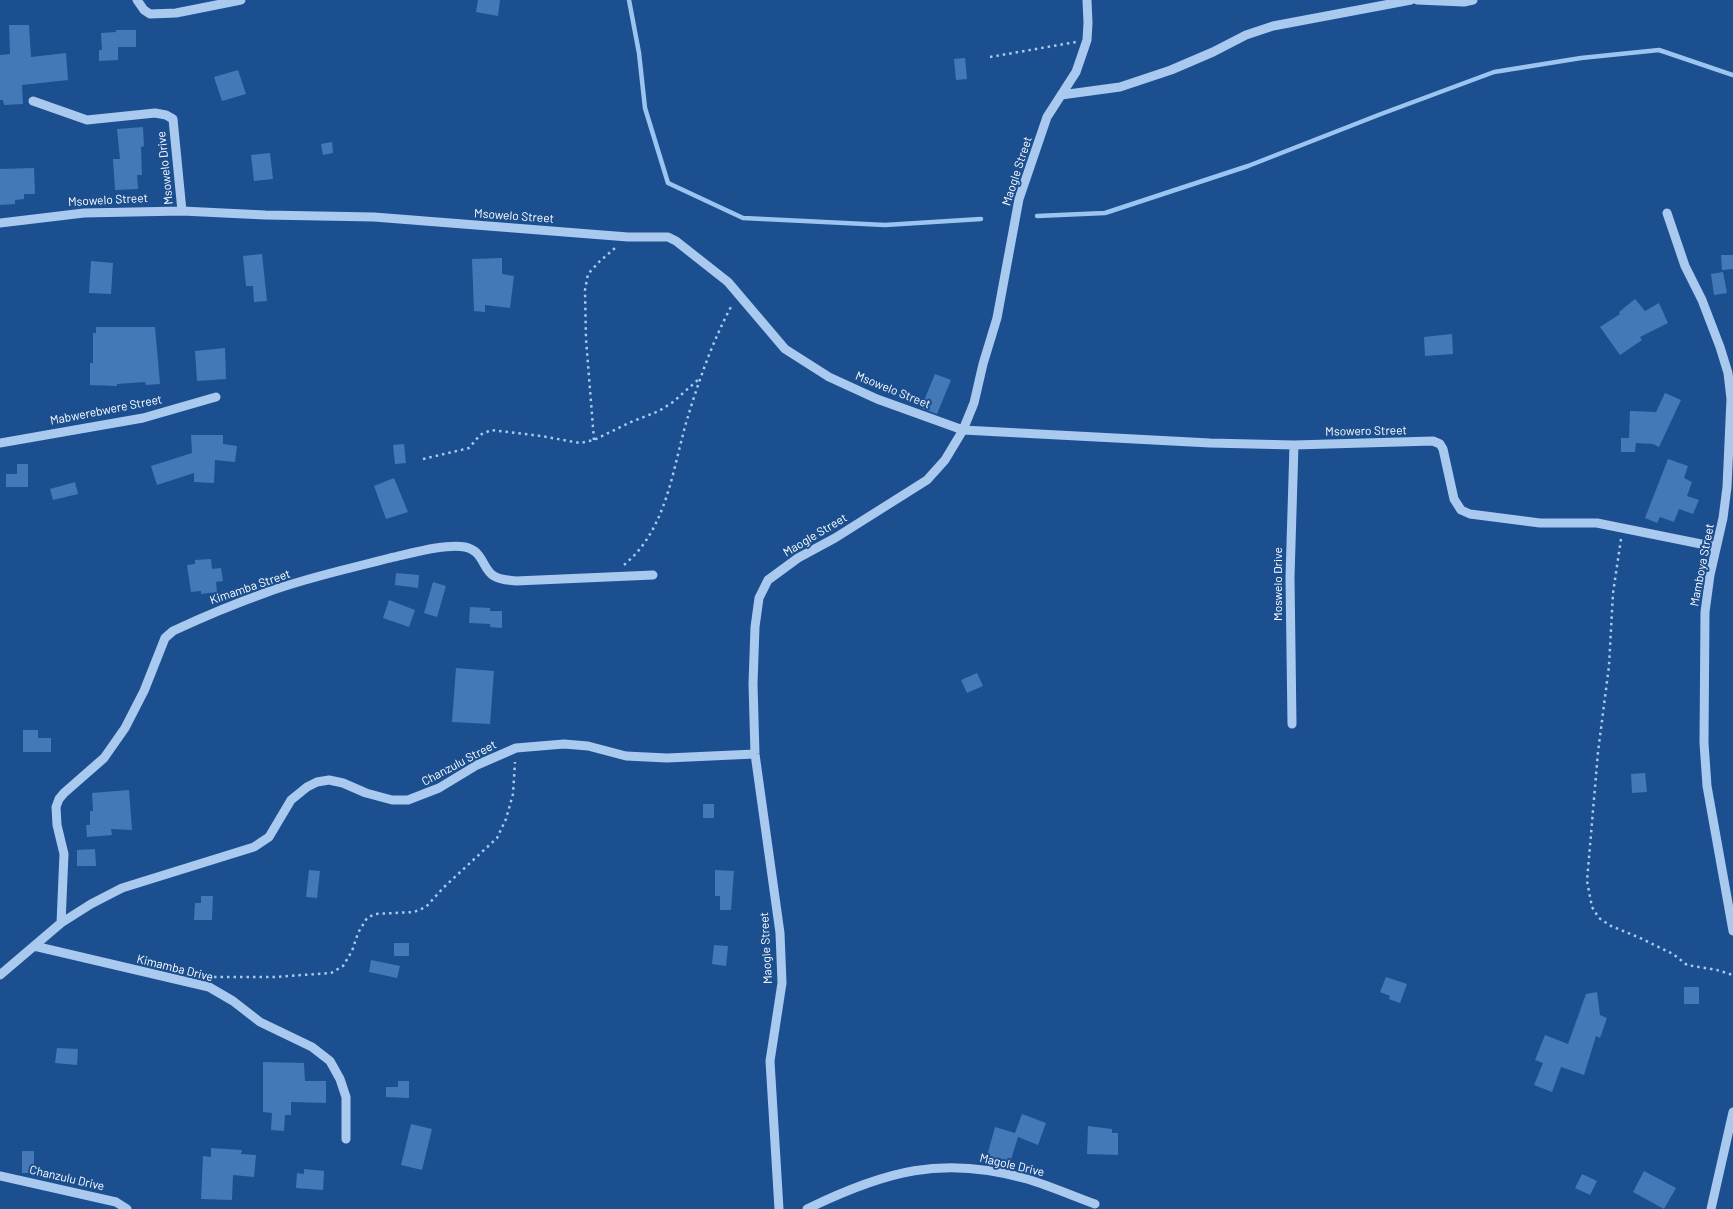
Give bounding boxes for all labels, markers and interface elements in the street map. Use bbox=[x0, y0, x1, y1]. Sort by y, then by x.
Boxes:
street label: Msowelo Drive bbox=[154, 130, 176, 206]
street label: Maogle Street bbox=[999, 135, 1035, 207]
street label: Msowelo Street bbox=[68, 191, 148, 209]
street label: Msowelo Street bbox=[474, 206, 554, 226]
street label: Msowelo Street bbox=[853, 368, 933, 412]
street label: Mabwerebwere Street bbox=[49, 392, 163, 428]
street label: Msowero Street bbox=[1325, 423, 1407, 439]
street label: Maogle Street bbox=[780, 510, 850, 560]
street label: Mamboya Street bbox=[1687, 522, 1717, 608]
street label: Moswelo Drive bbox=[1271, 547, 1285, 621]
street label: Kimamba Street bbox=[208, 566, 292, 608]
street label: Chanzulu Street bbox=[419, 737, 499, 789]
street label: Maogle Street bbox=[757, 912, 775, 984]
street label: Kimamba Drive bbox=[135, 952, 215, 984]
street label: Magole Drive bbox=[978, 1151, 1046, 1179]
street label: Chanzulu Drive bbox=[28, 1162, 106, 1194]

